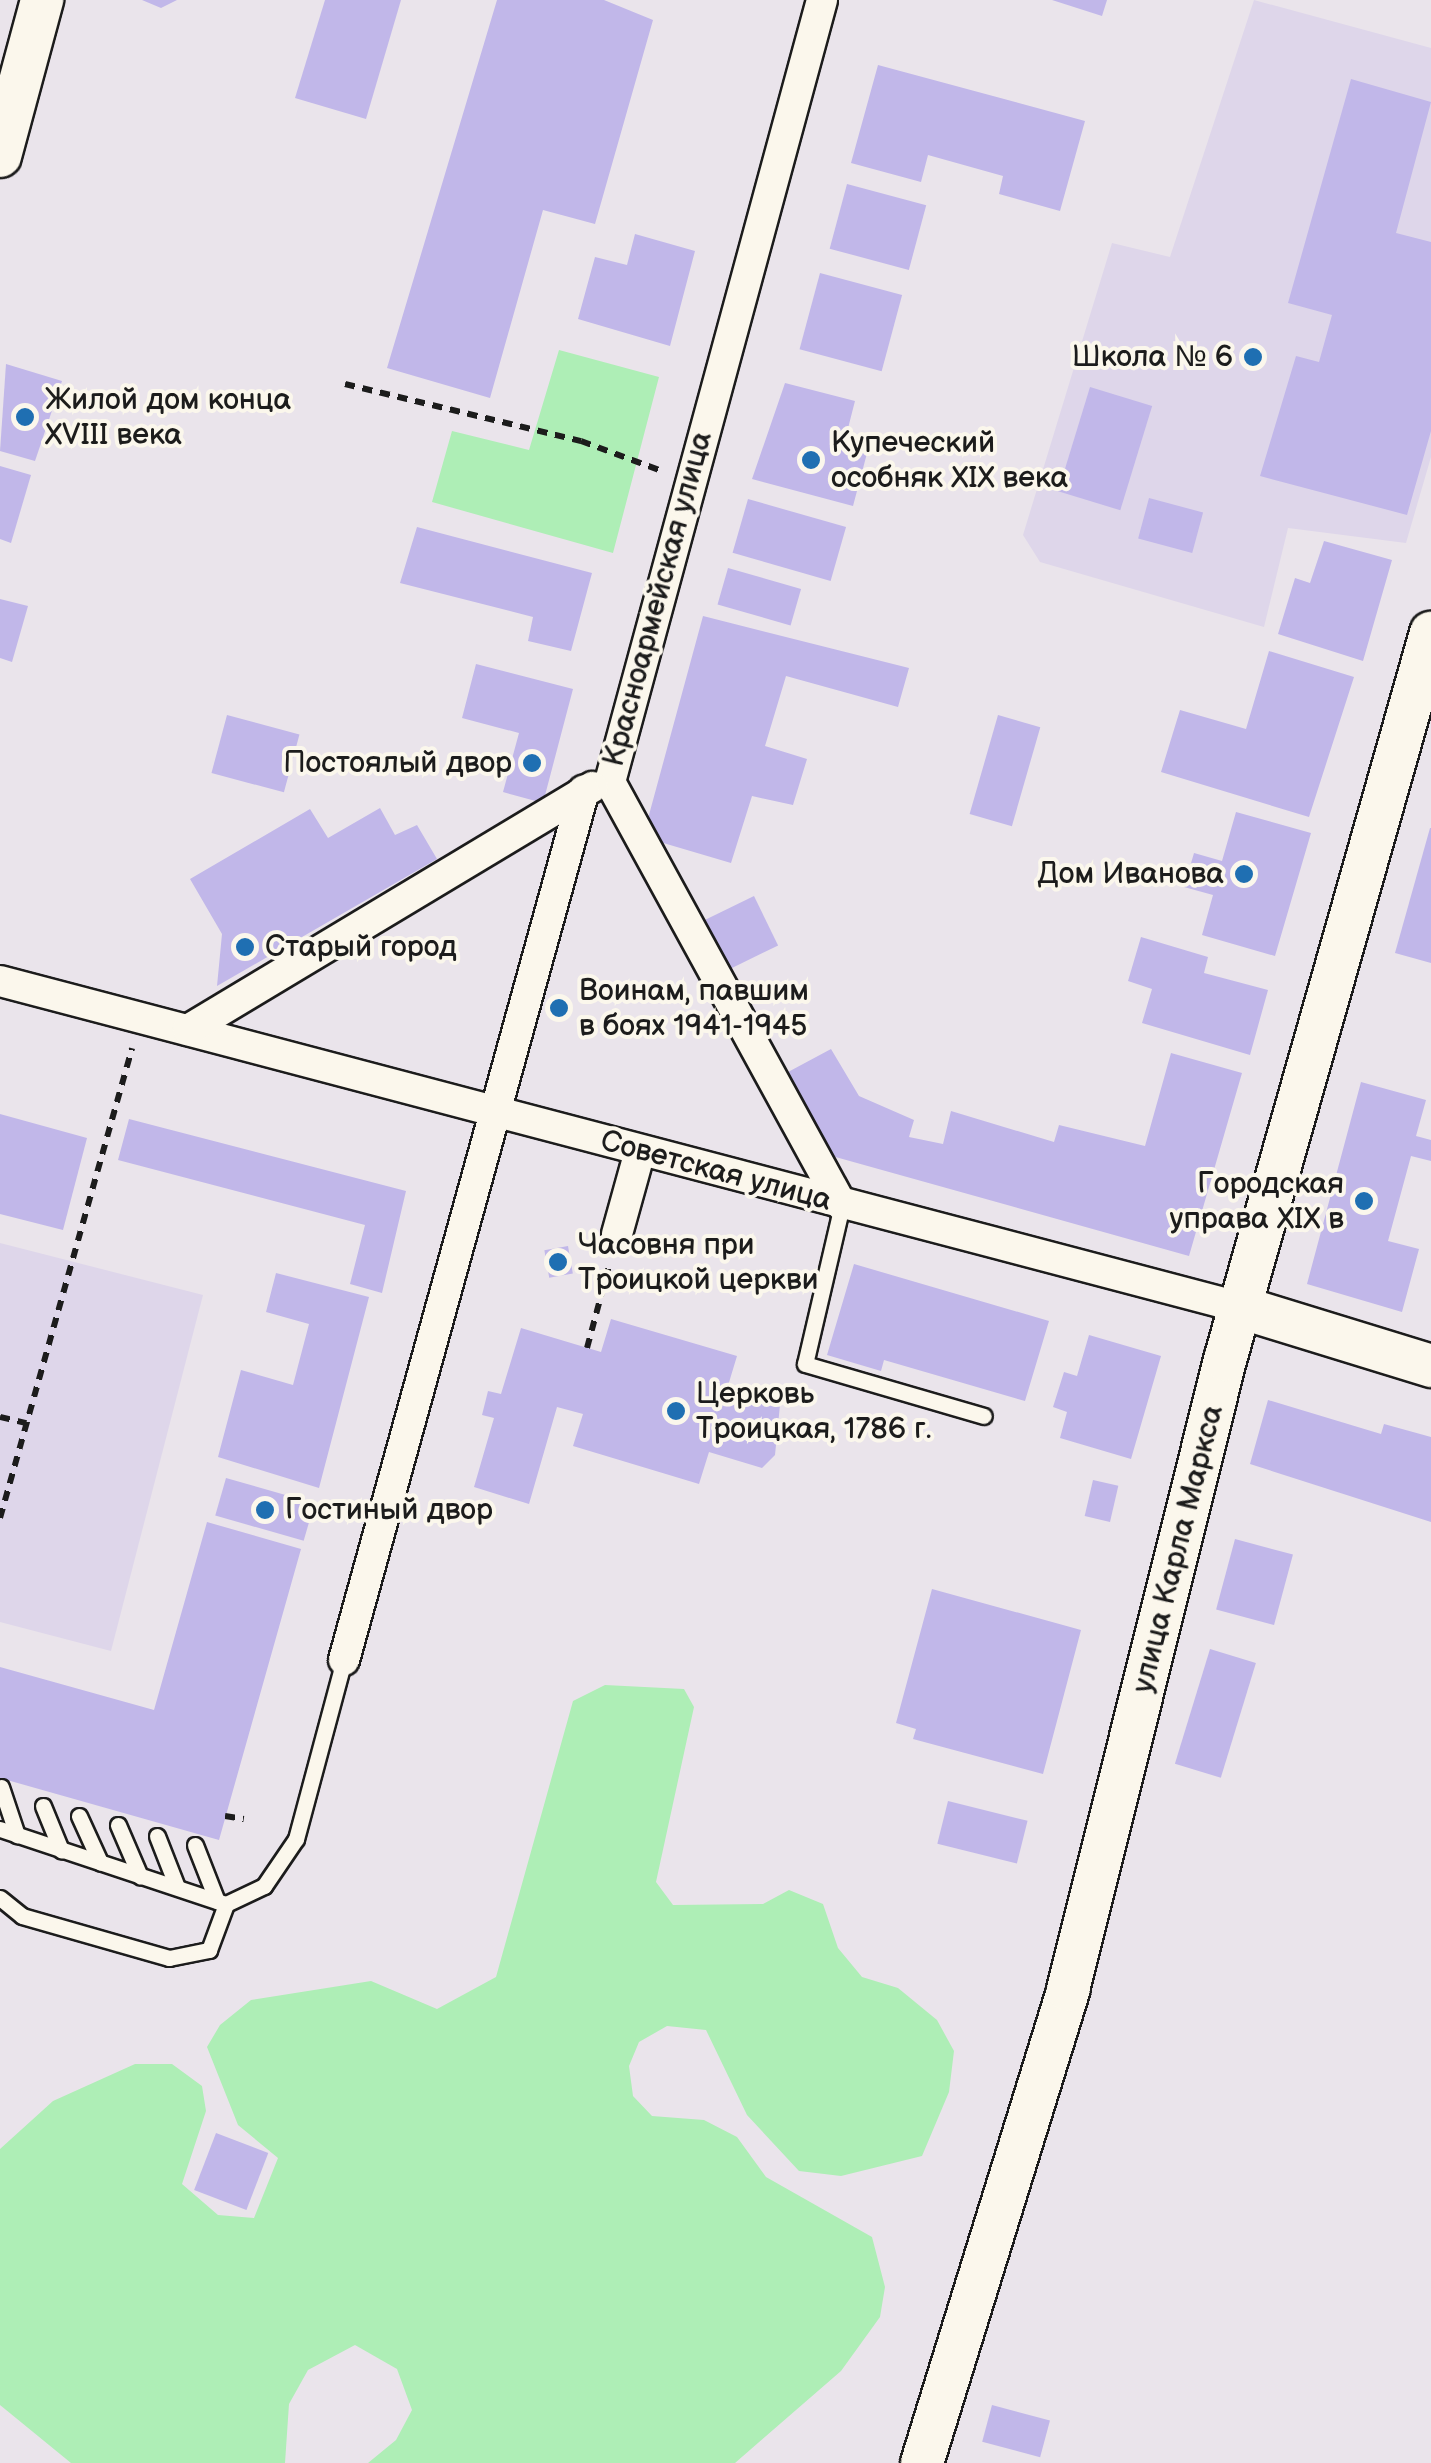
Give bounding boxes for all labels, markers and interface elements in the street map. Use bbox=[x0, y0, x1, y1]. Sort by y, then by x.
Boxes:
place label: Школа № 6 bbox=[1072, 339, 1233, 375]
marker: Школа № 6 bbox=[1242, 346, 1264, 368]
place label: Жилой дом конца XVIII века bbox=[45, 382, 291, 452]
marker: Жилой дом конца XVIII века bbox=[14, 406, 36, 428]
place label: Купеческий особняк XIX века bbox=[831, 425, 1068, 496]
street label: Красноармейская улица bbox=[596, 428, 720, 770]
marker: Купеческий особняк XIX века bbox=[800, 449, 822, 471]
place label: Постоялый двор bbox=[283, 745, 512, 781]
marker: Постоялый двор bbox=[521, 752, 543, 774]
place label: Дом Иванова bbox=[1038, 856, 1224, 892]
marker: Дом Иванова bbox=[1233, 863, 1255, 885]
place label: Старый город bbox=[265, 929, 457, 965]
marker: Старый город bbox=[234, 936, 256, 958]
place label: Воинам, павшим в боях 1941-1945 bbox=[579, 973, 809, 1044]
marker: Воинам, павшим в боях 1941-1945 bbox=[548, 997, 570, 1019]
street label: Советская улица bbox=[597, 1123, 835, 1219]
place label: Городская управа XIX в bbox=[1170, 1166, 1344, 1236]
marker: Городская управа XIX в bbox=[1353, 1190, 1375, 1212]
place label: Часовня при Троицкой церкви bbox=[578, 1227, 818, 1298]
marker: Часовня при Троицкой церкви bbox=[547, 1251, 569, 1273]
place label: Церковь Троицкая, 1786 г. bbox=[696, 1376, 932, 1446]
marker: Церковь Троицкая, 1786 г. bbox=[665, 1400, 687, 1422]
street label: улица Карла Маркса bbox=[1125, 1401, 1231, 1697]
place label: Гостиный двор bbox=[285, 1492, 493, 1528]
marker: Гостиный двор bbox=[254, 1499, 276, 1521]

